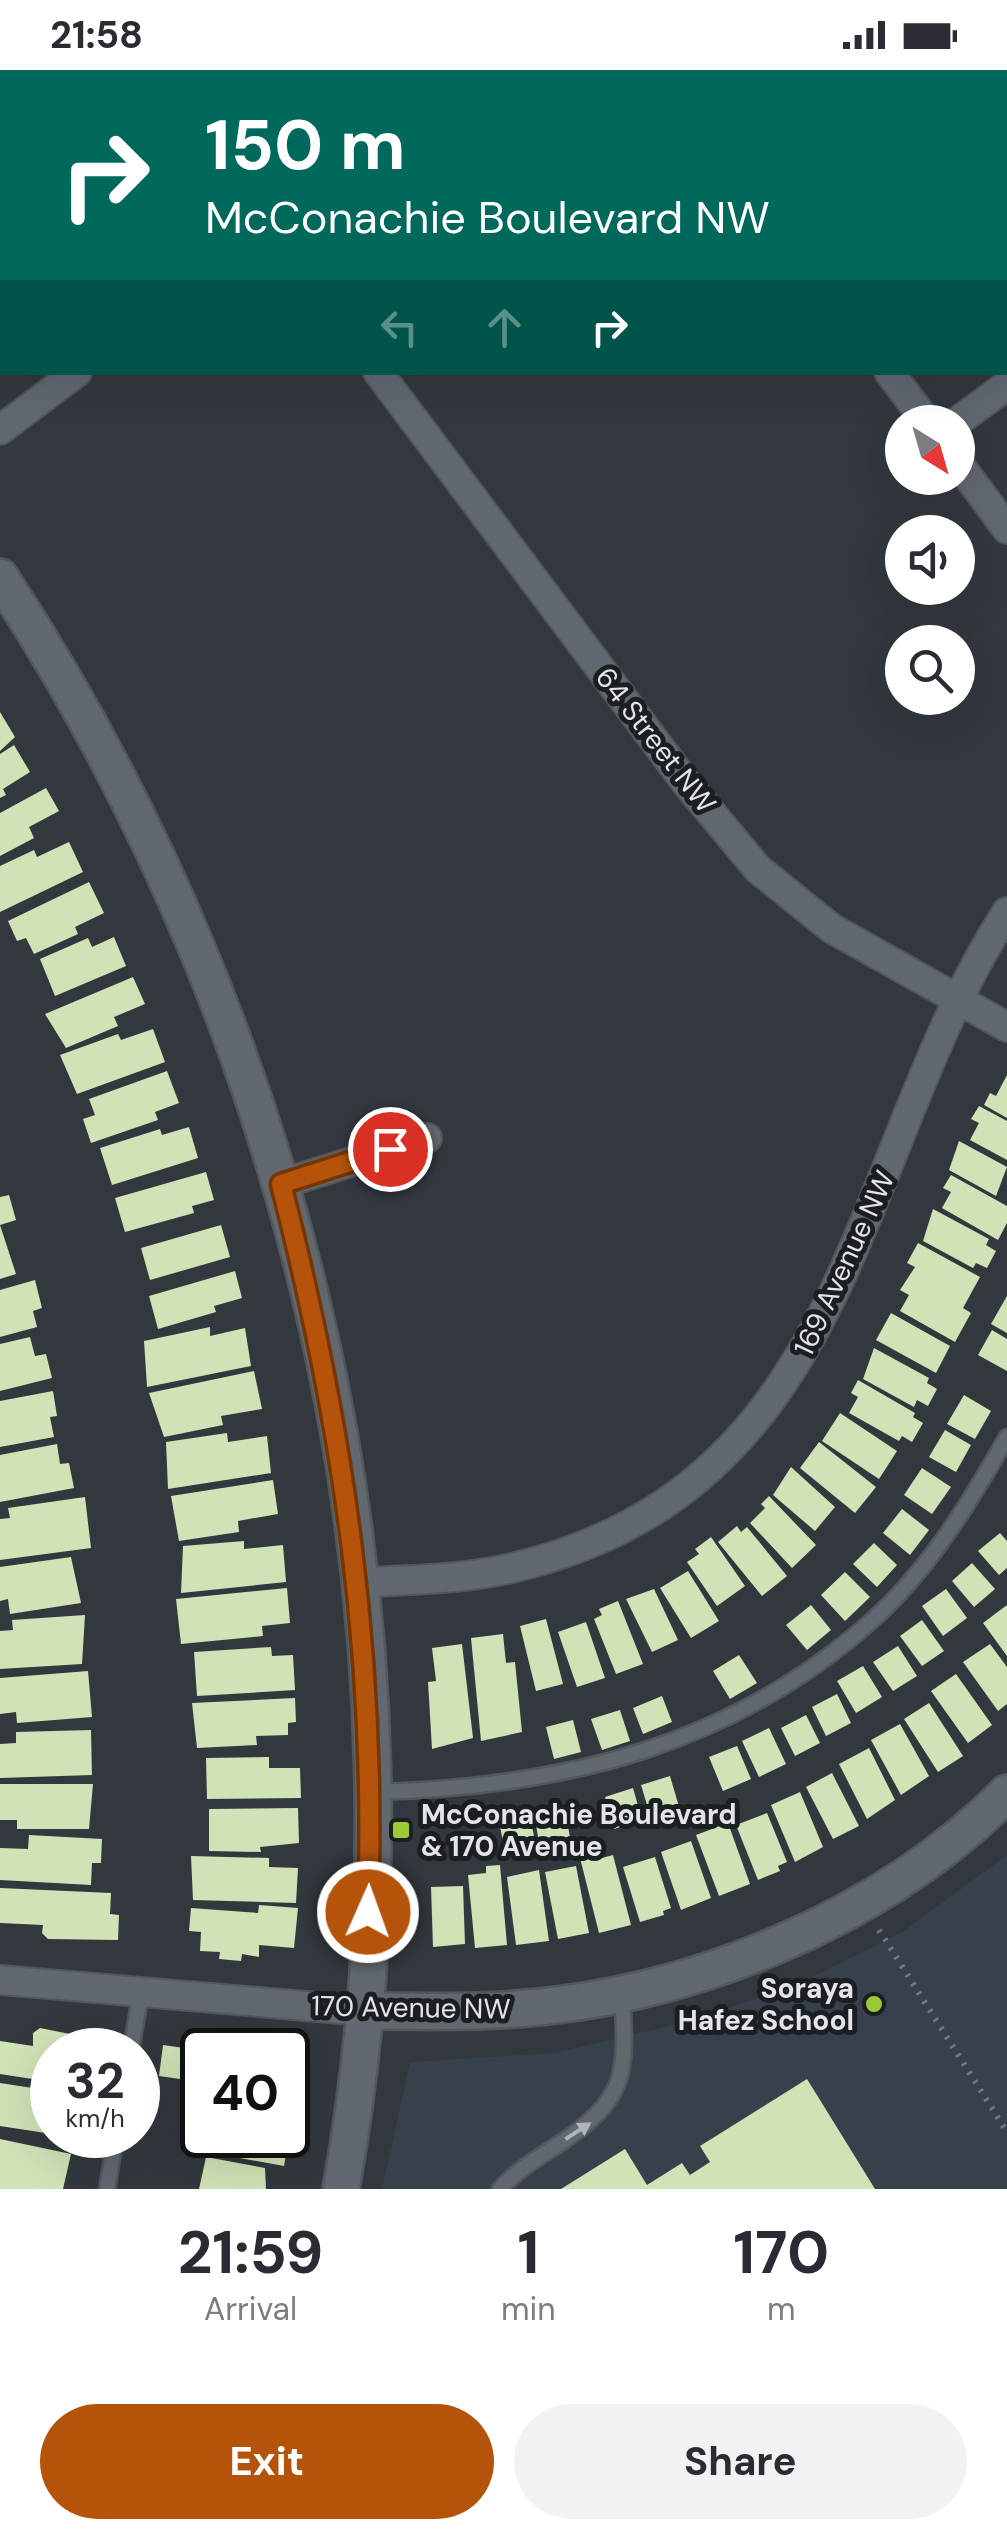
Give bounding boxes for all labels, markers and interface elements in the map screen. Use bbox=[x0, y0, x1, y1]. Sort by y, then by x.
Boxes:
text: 21:58 bbox=[50, 10, 143, 60]
text: 150 m bbox=[205, 100, 406, 191]
icon: right bbox=[40, 110, 170, 240]
text: McConachie Boulevard NW bbox=[205, 188, 770, 247]
icon: left bbox=[372, 300, 427, 355]
icon: ahead bbox=[477, 300, 532, 355]
icon: right bbox=[582, 300, 637, 355]
north arrow bbox=[885, 405, 975, 495]
map controls bbox=[885, 405, 975, 715]
button: sound bbox=[885, 515, 975, 605]
button: search bbox=[885, 625, 975, 715]
street label: 64 Street NW bbox=[587, 660, 724, 821]
pin bbox=[348, 1107, 433, 1192]
icon: arrive bbox=[363, 1122, 418, 1177]
street label: 169 Avenue NW bbox=[785, 1165, 903, 1362]
place label: McConachie Boulevard & 170 Avenue bbox=[421, 1796, 737, 1865]
marker: McConachie Boulevard & 170 Avenue bbox=[390, 1819, 412, 1841]
position arrow bbox=[316, 1860, 420, 1964]
place label: Soraya Hafez School bbox=[678, 1970, 854, 2039]
street label: 170 Avenue NW bbox=[311, 1987, 511, 2028]
marker: Soraya Hafez School bbox=[863, 1993, 885, 2015]
speed limit sign: 40 bbox=[180, 2028, 310, 2158]
text: 32 bbox=[66, 2048, 125, 2114]
text: km/h bbox=[65, 2102, 125, 2135]
one-way arrow bbox=[564, 2123, 592, 2141]
text: 21:59 bbox=[178, 2213, 323, 2292]
text: 1 bbox=[517, 2213, 539, 2292]
text: 170 bbox=[733, 2213, 829, 2292]
text: Arrival bbox=[204, 2288, 297, 2330]
text: min bbox=[501, 2288, 556, 2330]
text: m bbox=[767, 2288, 796, 2330]
button: Exit bbox=[40, 2404, 494, 2519]
button: Share bbox=[514, 2404, 967, 2519]

